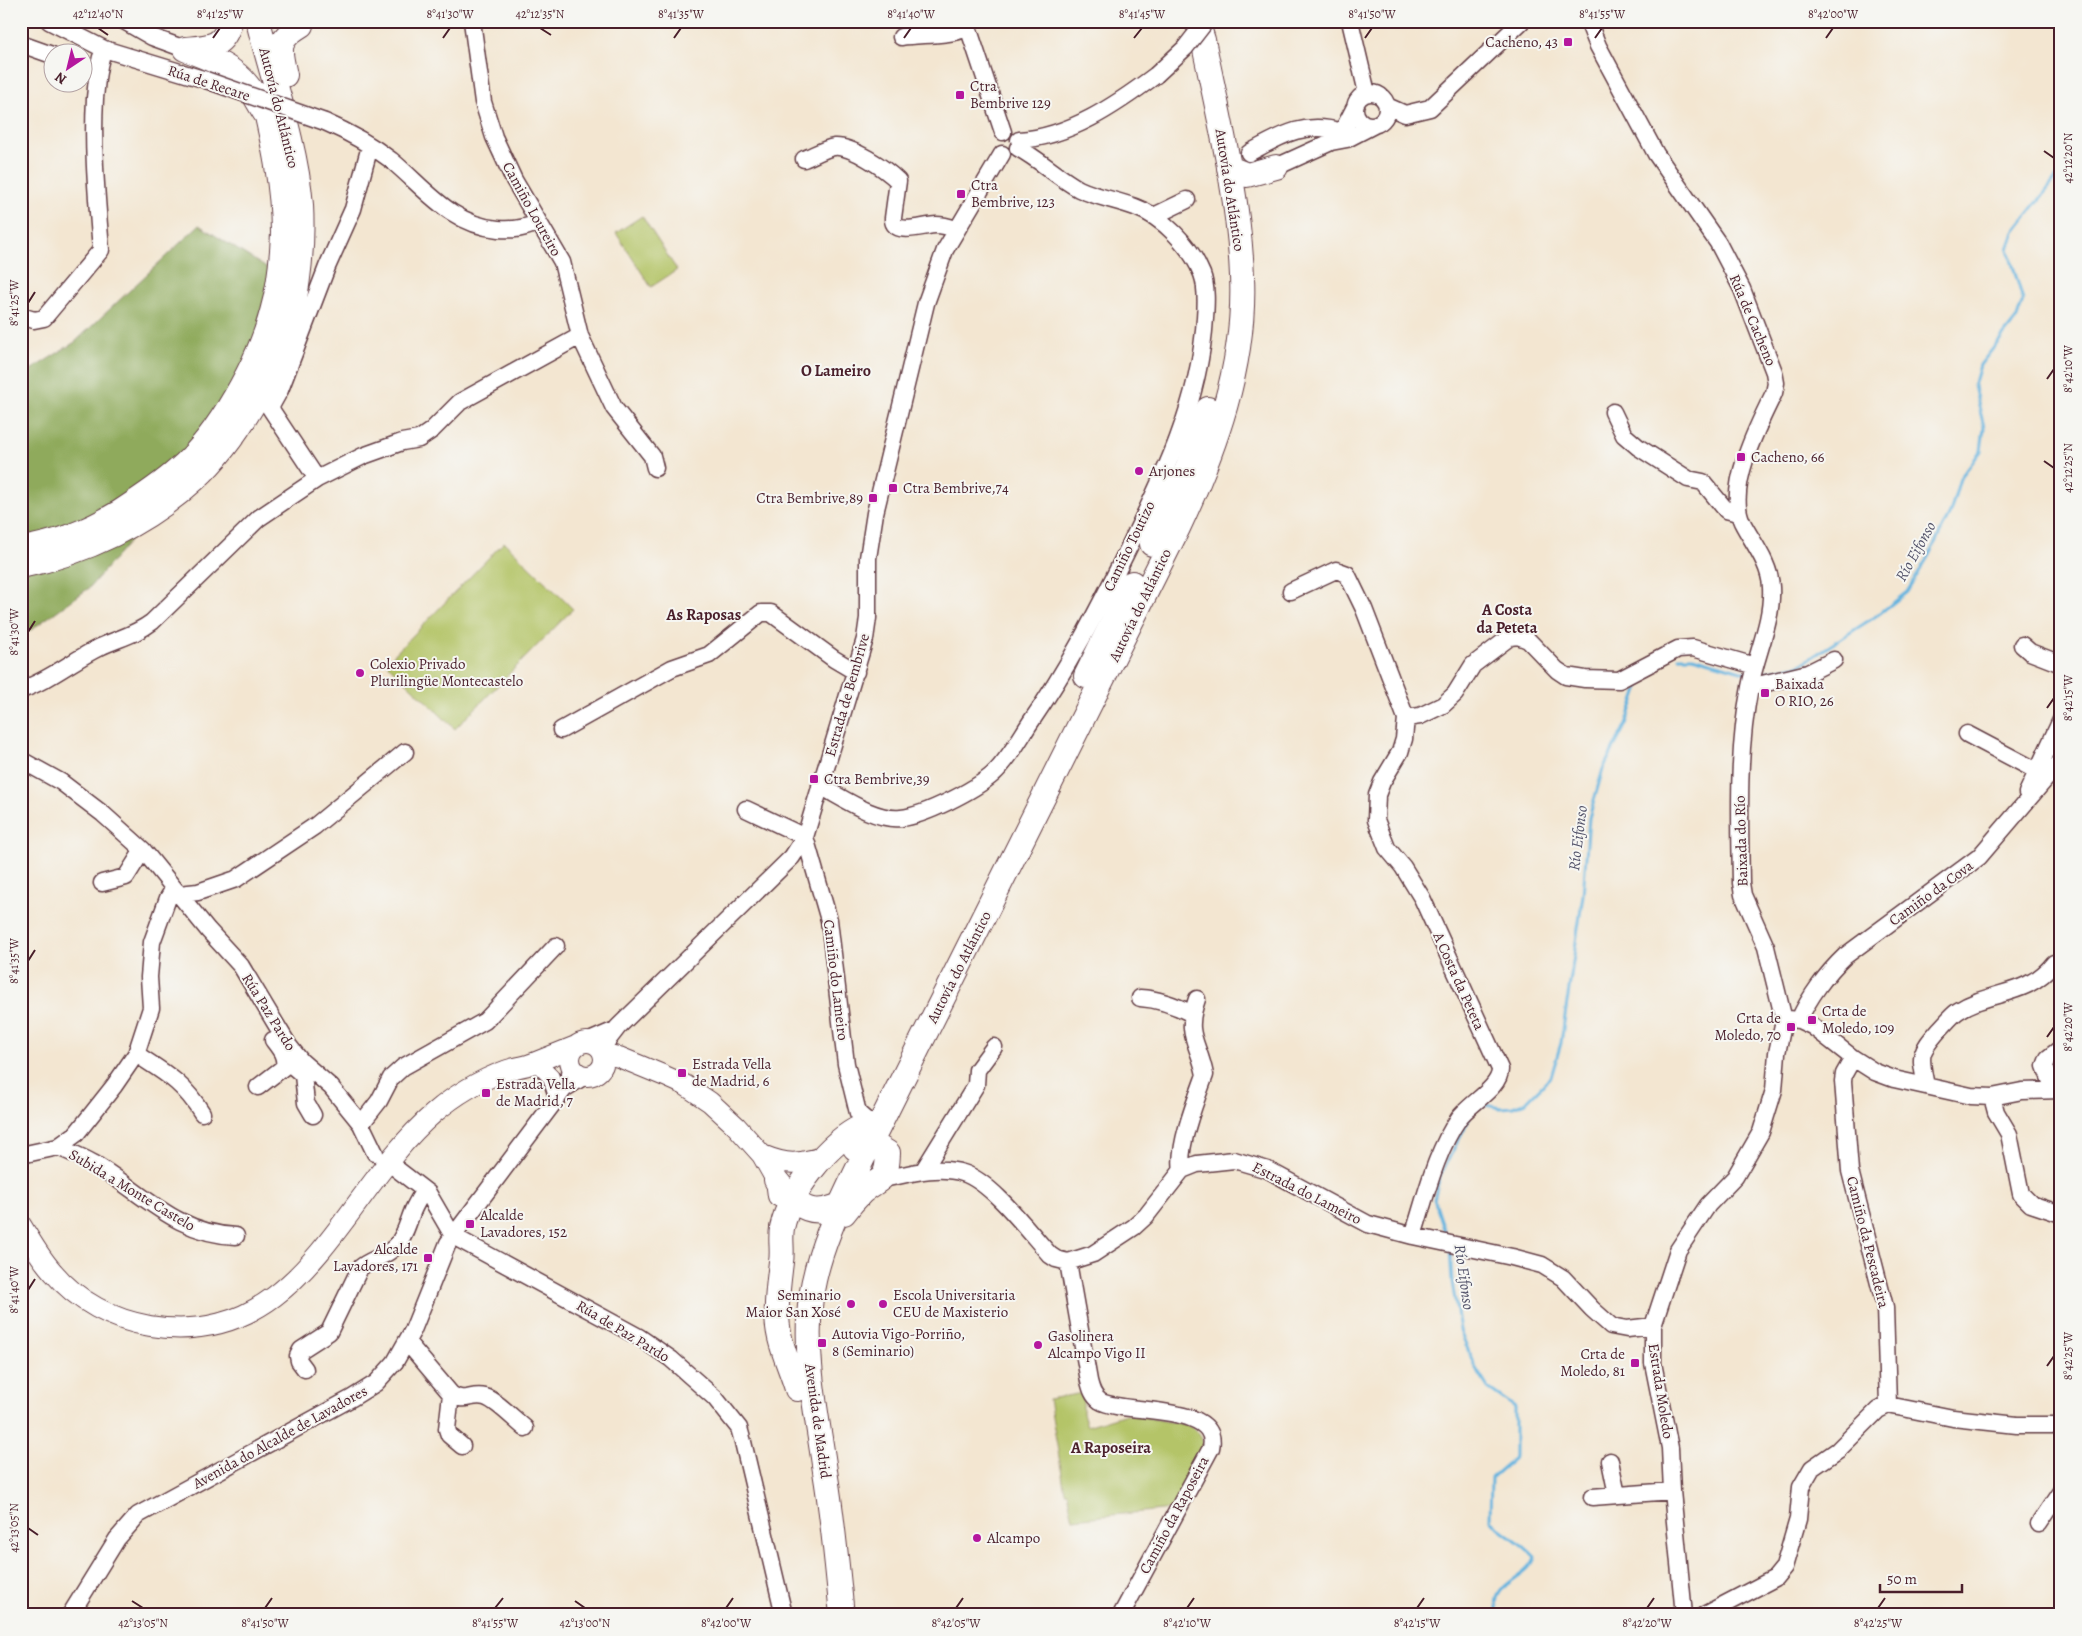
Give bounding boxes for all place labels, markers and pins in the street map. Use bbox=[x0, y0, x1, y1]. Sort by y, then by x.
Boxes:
place label: Cacheno, 43 bbox=[1485, 32, 1558, 52]
marker: Cacheno, 43 bbox=[1562, 36, 1574, 48]
place label: Ctra Bembrive 129 bbox=[970, 76, 1051, 113]
marker: Ctra Bembrive 129 bbox=[954, 89, 966, 101]
place label: Ctra Bembrive, 123 bbox=[971, 175, 1055, 212]
marker: Ctra Bembrive, 123 bbox=[955, 188, 967, 200]
place label: Cacheno, 66 bbox=[1751, 447, 1825, 467]
marker: Cacheno, 66 bbox=[1735, 451, 1747, 463]
place label: Arjones bbox=[1148, 461, 1195, 481]
marker: Arjones bbox=[1133, 465, 1145, 477]
place label: Ctra Bembrive,74 bbox=[903, 478, 1009, 498]
marker: Ctra Bembrive,74 bbox=[887, 482, 899, 494]
place label: Ctra Bembrive,89 bbox=[756, 488, 863, 508]
marker: Ctra Bembrive,89 bbox=[867, 492, 879, 504]
place label: Colexio Privado Plurilingüe Montecastelo bbox=[370, 654, 523, 691]
marker: Colexio Privado Plurilingüe Montecastelo bbox=[354, 667, 366, 679]
place label: Baixada O RIO, 26 bbox=[1775, 674, 1834, 711]
marker: Baixada O RIO, 26 bbox=[1759, 687, 1771, 699]
place label: Ctra Bembrive,39 bbox=[824, 769, 930, 789]
marker: Ctra Bembrive,39 bbox=[808, 773, 820, 785]
place label: Crta de Moledo, 109 bbox=[1822, 1001, 1894, 1038]
place label: Crta de Moledo, 70 bbox=[1714, 1008, 1781, 1045]
marker: Crta de Moledo, 109 bbox=[1806, 1014, 1818, 1026]
marker: Crta de Moledo, 70 bbox=[1785, 1021, 1797, 1033]
place label: Estrada Vella de Madrid, 6 bbox=[692, 1054, 772, 1091]
marker: Estrada Vella de Madrid, 6 bbox=[676, 1067, 688, 1079]
place label: Estrada Vella de Madrid, 7 bbox=[496, 1074, 576, 1111]
marker: Estrada Vella de Madrid, 7 bbox=[480, 1087, 492, 1099]
place label: Alcalde Lavadores, 152 bbox=[479, 1205, 567, 1242]
marker: Alcalde Lavadores, 152 bbox=[464, 1218, 476, 1230]
place label: Alcalde Lavadores, 171 bbox=[333, 1239, 418, 1276]
marker: Alcalde Lavadores, 171 bbox=[422, 1252, 434, 1264]
place label: Seminario Maior San Xosé bbox=[746, 1285, 841, 1322]
place label: Escola Universitaria CEU de Maxisterio bbox=[893, 1285, 1016, 1322]
marker: Seminario Maior San Xosé bbox=[845, 1298, 857, 1310]
marker: Escola Universitaria CEU de Maxisterio bbox=[877, 1298, 889, 1310]
place label: Autovia Vigo-Porriño, 8 (Seminario) bbox=[831, 1324, 965, 1361]
place label: Gasolinera Alcampo Vigo II bbox=[1047, 1326, 1146, 1363]
marker: Autovia Vigo-Porriño, 8 (Seminario) bbox=[816, 1337, 828, 1349]
marker: Gasolinera Alcampo Vigo II bbox=[1032, 1339, 1044, 1351]
place label: Crta de Moledo, 81 bbox=[1560, 1344, 1625, 1381]
marker: Crta de Moledo, 81 bbox=[1629, 1357, 1641, 1369]
place label: Alcampo bbox=[986, 1528, 1040, 1548]
marker: Alcampo bbox=[971, 1532, 983, 1544]

